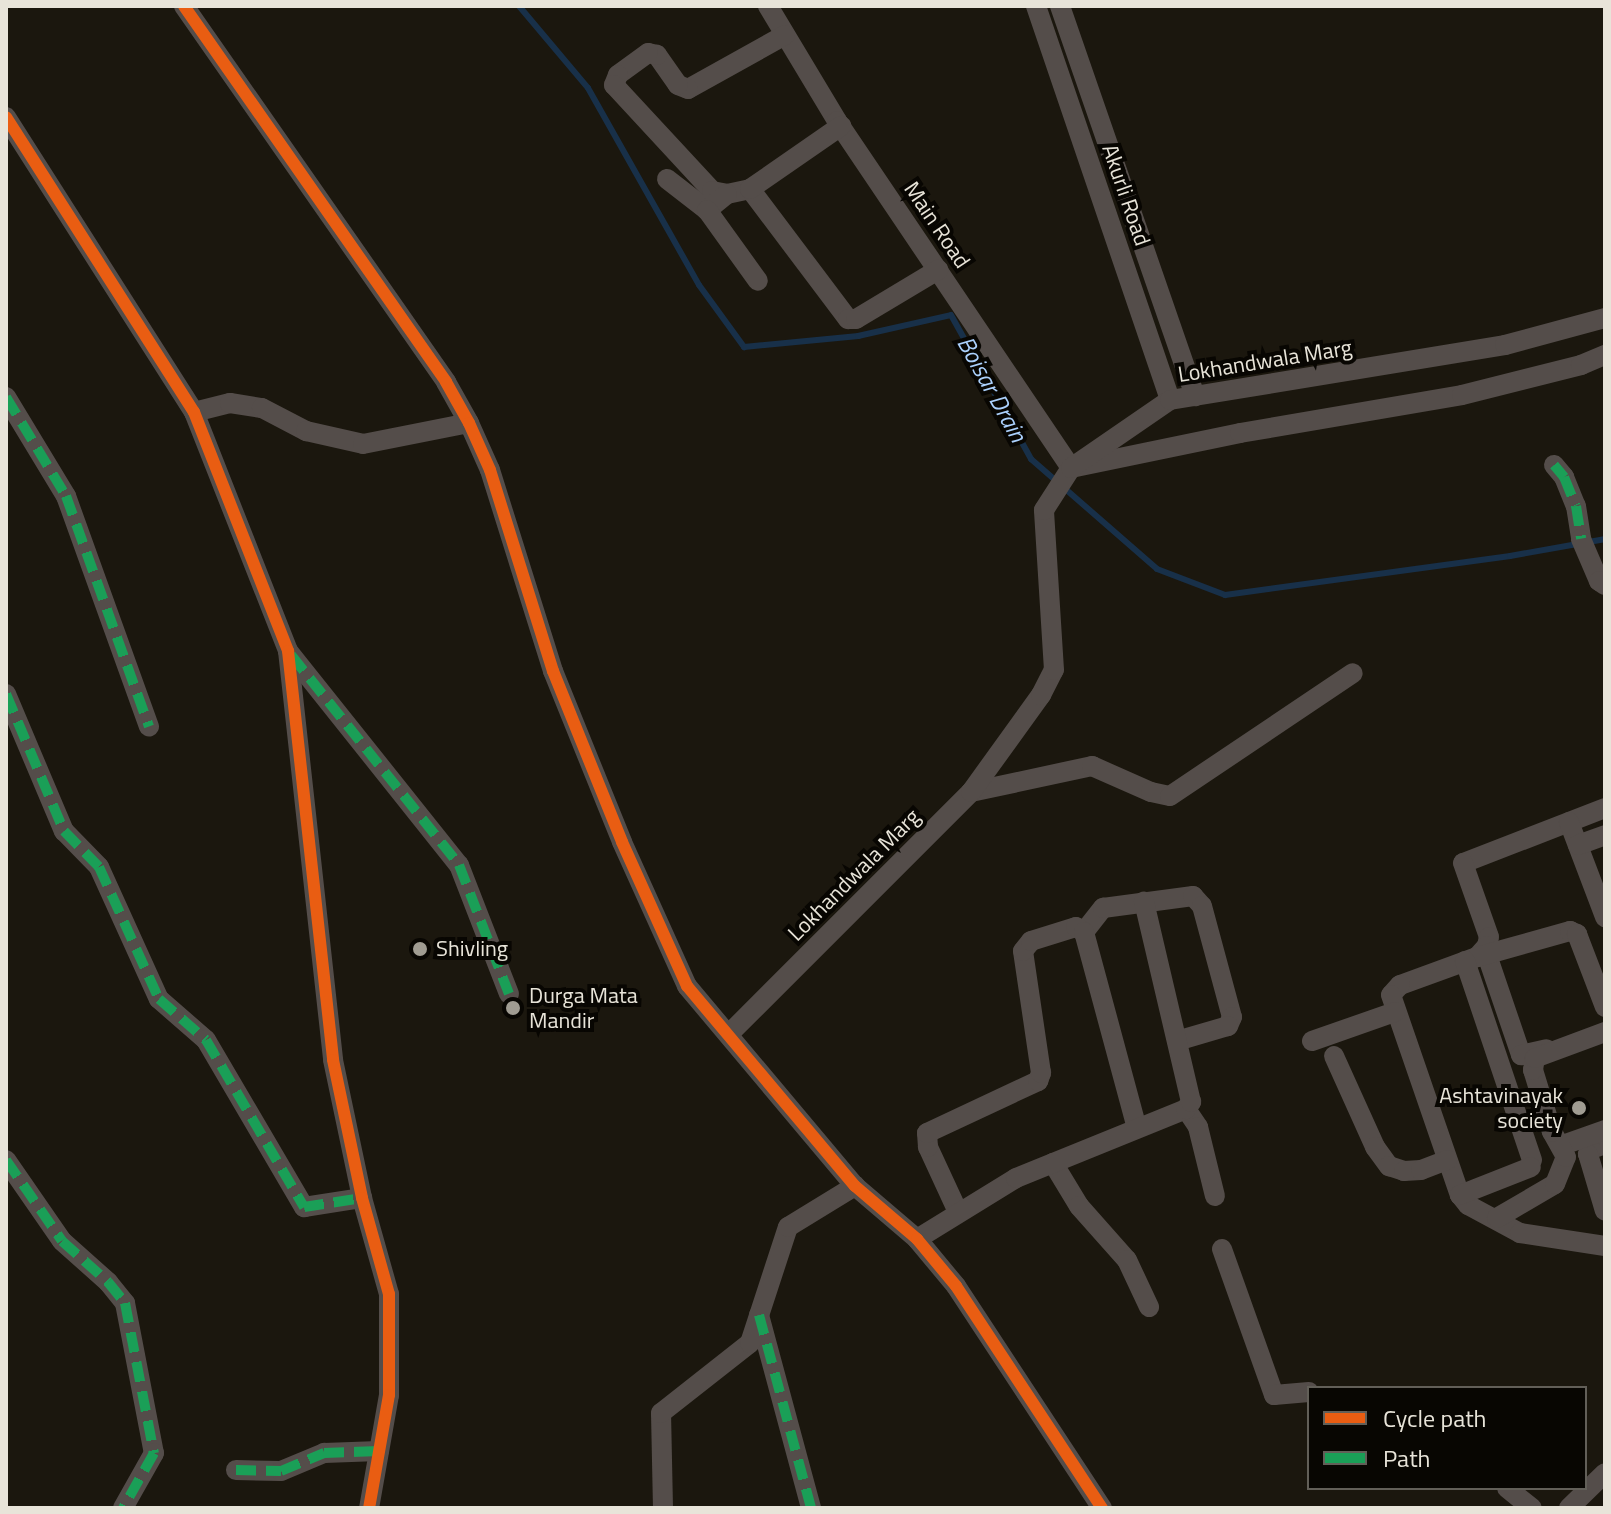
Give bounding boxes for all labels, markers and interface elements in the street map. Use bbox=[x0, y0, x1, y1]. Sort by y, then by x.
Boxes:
street label: Akurli Road bbox=[1096, 141, 1156, 249]
street label: Main Road bbox=[898, 177, 976, 273]
water label: Boisar Drain bbox=[951, 331, 1033, 447]
street label: Lokhandwala Marg bbox=[1176, 334, 1354, 388]
street label: Lokhandwala Marg bbox=[783, 804, 925, 946]
place label: Shivling bbox=[436, 936, 508, 962]
marker: Shivling bbox=[411, 940, 429, 958]
place label: Durga Mata Mandir bbox=[529, 982, 638, 1034]
marker: Durga Mata Mandir bbox=[504, 999, 522, 1017]
place label: Ashtavinayak society bbox=[1439, 1082, 1563, 1134]
marker: Ashtavinayak society bbox=[1570, 1099, 1588, 1117]
legend bbox=[1307, 1386, 1587, 1490]
text: Cycle path bbox=[1383, 1400, 1486, 1436]
text: Path bbox=[1383, 1440, 1430, 1476]

